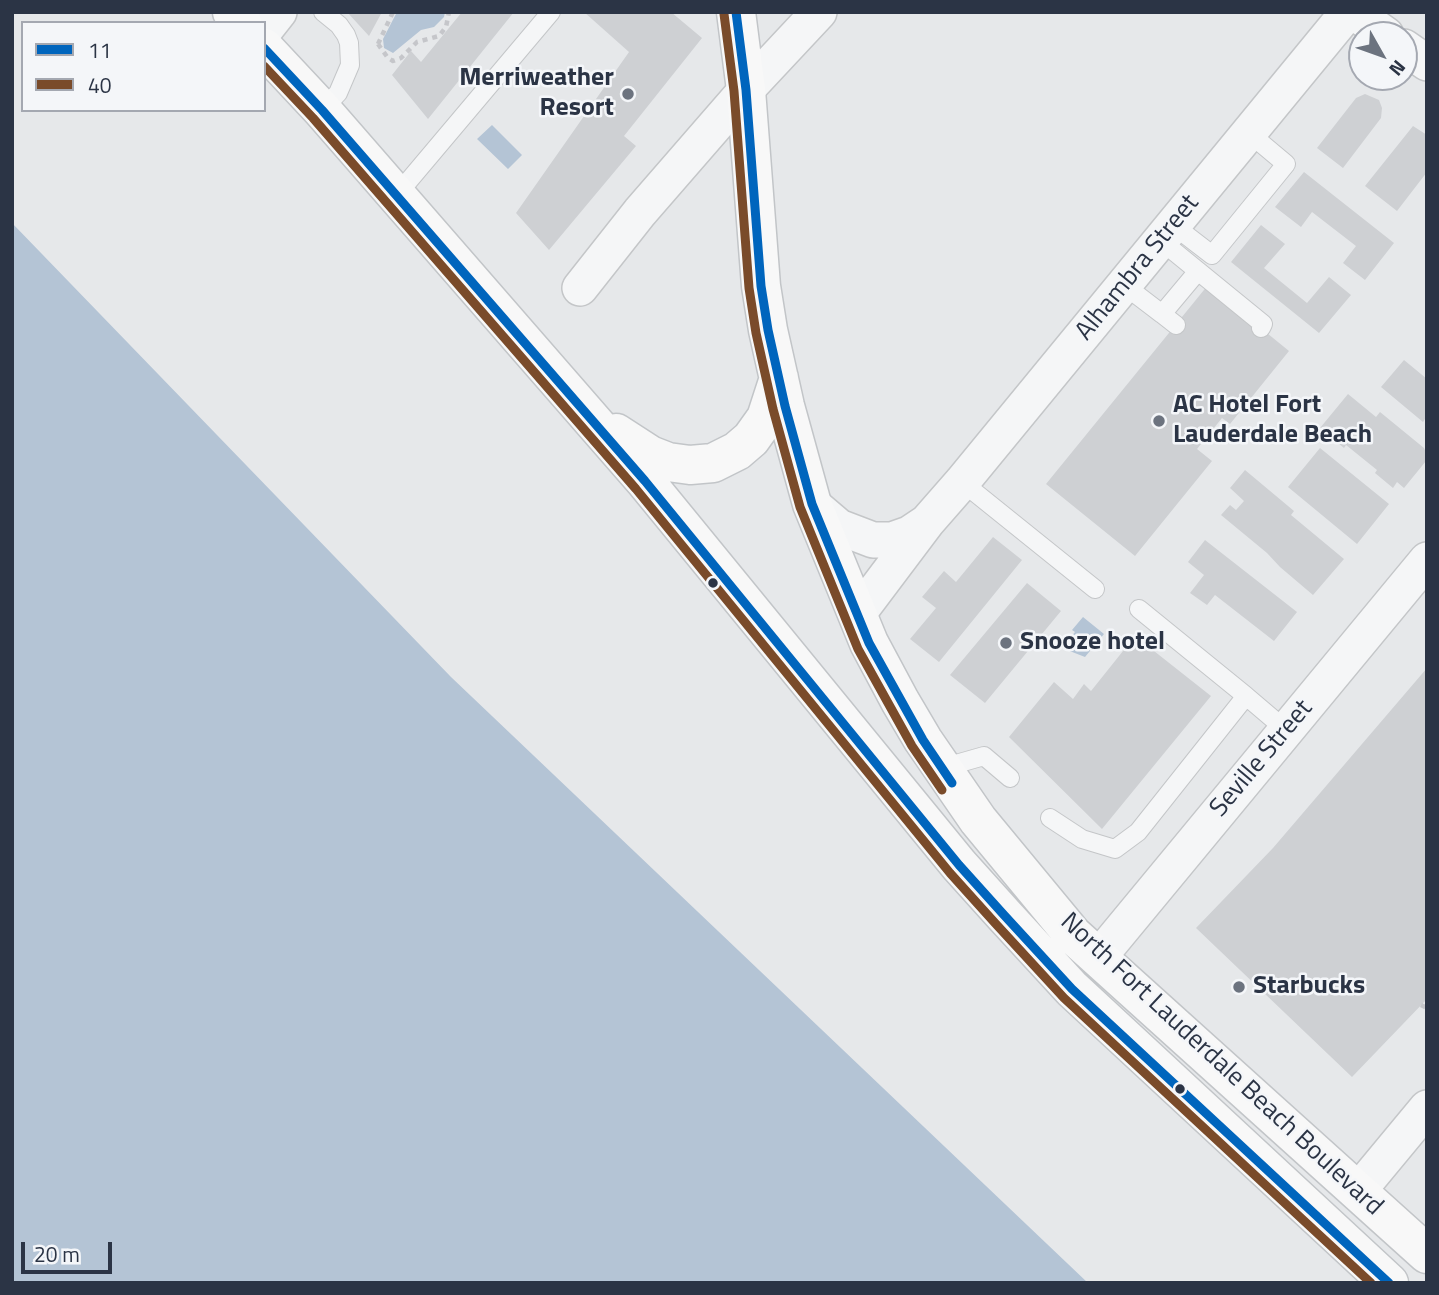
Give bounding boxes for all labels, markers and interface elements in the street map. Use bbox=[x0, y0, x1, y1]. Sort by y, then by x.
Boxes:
legend bbox=[21, 21, 266, 112]
north arrow bbox=[1348, 21, 1418, 91]
text: 11 bbox=[88, 34, 112, 66]
text: N bbox=[1383, 54, 1413, 83]
place label: Merriweather Resort bbox=[459, 63, 614, 124]
text: 40 bbox=[88, 69, 112, 101]
marker: Merriweather Resort bbox=[620, 86, 636, 102]
street label: Alhambra Street bbox=[1070, 189, 1206, 347]
place label: AC Hotel Fort Lauderdale Beach bbox=[1173, 390, 1372, 452]
marker: AC Hotel Fort Lauderdale Beach bbox=[1151, 413, 1167, 429]
unlabelled marker bbox=[706, 576, 720, 590]
place label: Snooze hotel bbox=[1020, 627, 1165, 659]
marker: Snooze hotel bbox=[998, 635, 1014, 651]
street label: Seville Street bbox=[1204, 694, 1320, 824]
street label: North Fort Lauderdale Beach Boulevard bbox=[1053, 907, 1389, 1223]
place label: Starbucks bbox=[1253, 971, 1365, 1003]
marker: Starbucks bbox=[1231, 979, 1247, 995]
unlabelled marker bbox=[1173, 1082, 1187, 1096]
scale bar bbox=[24, 1228, 116, 1272]
text: 20 m bbox=[34, 1238, 80, 1270]

